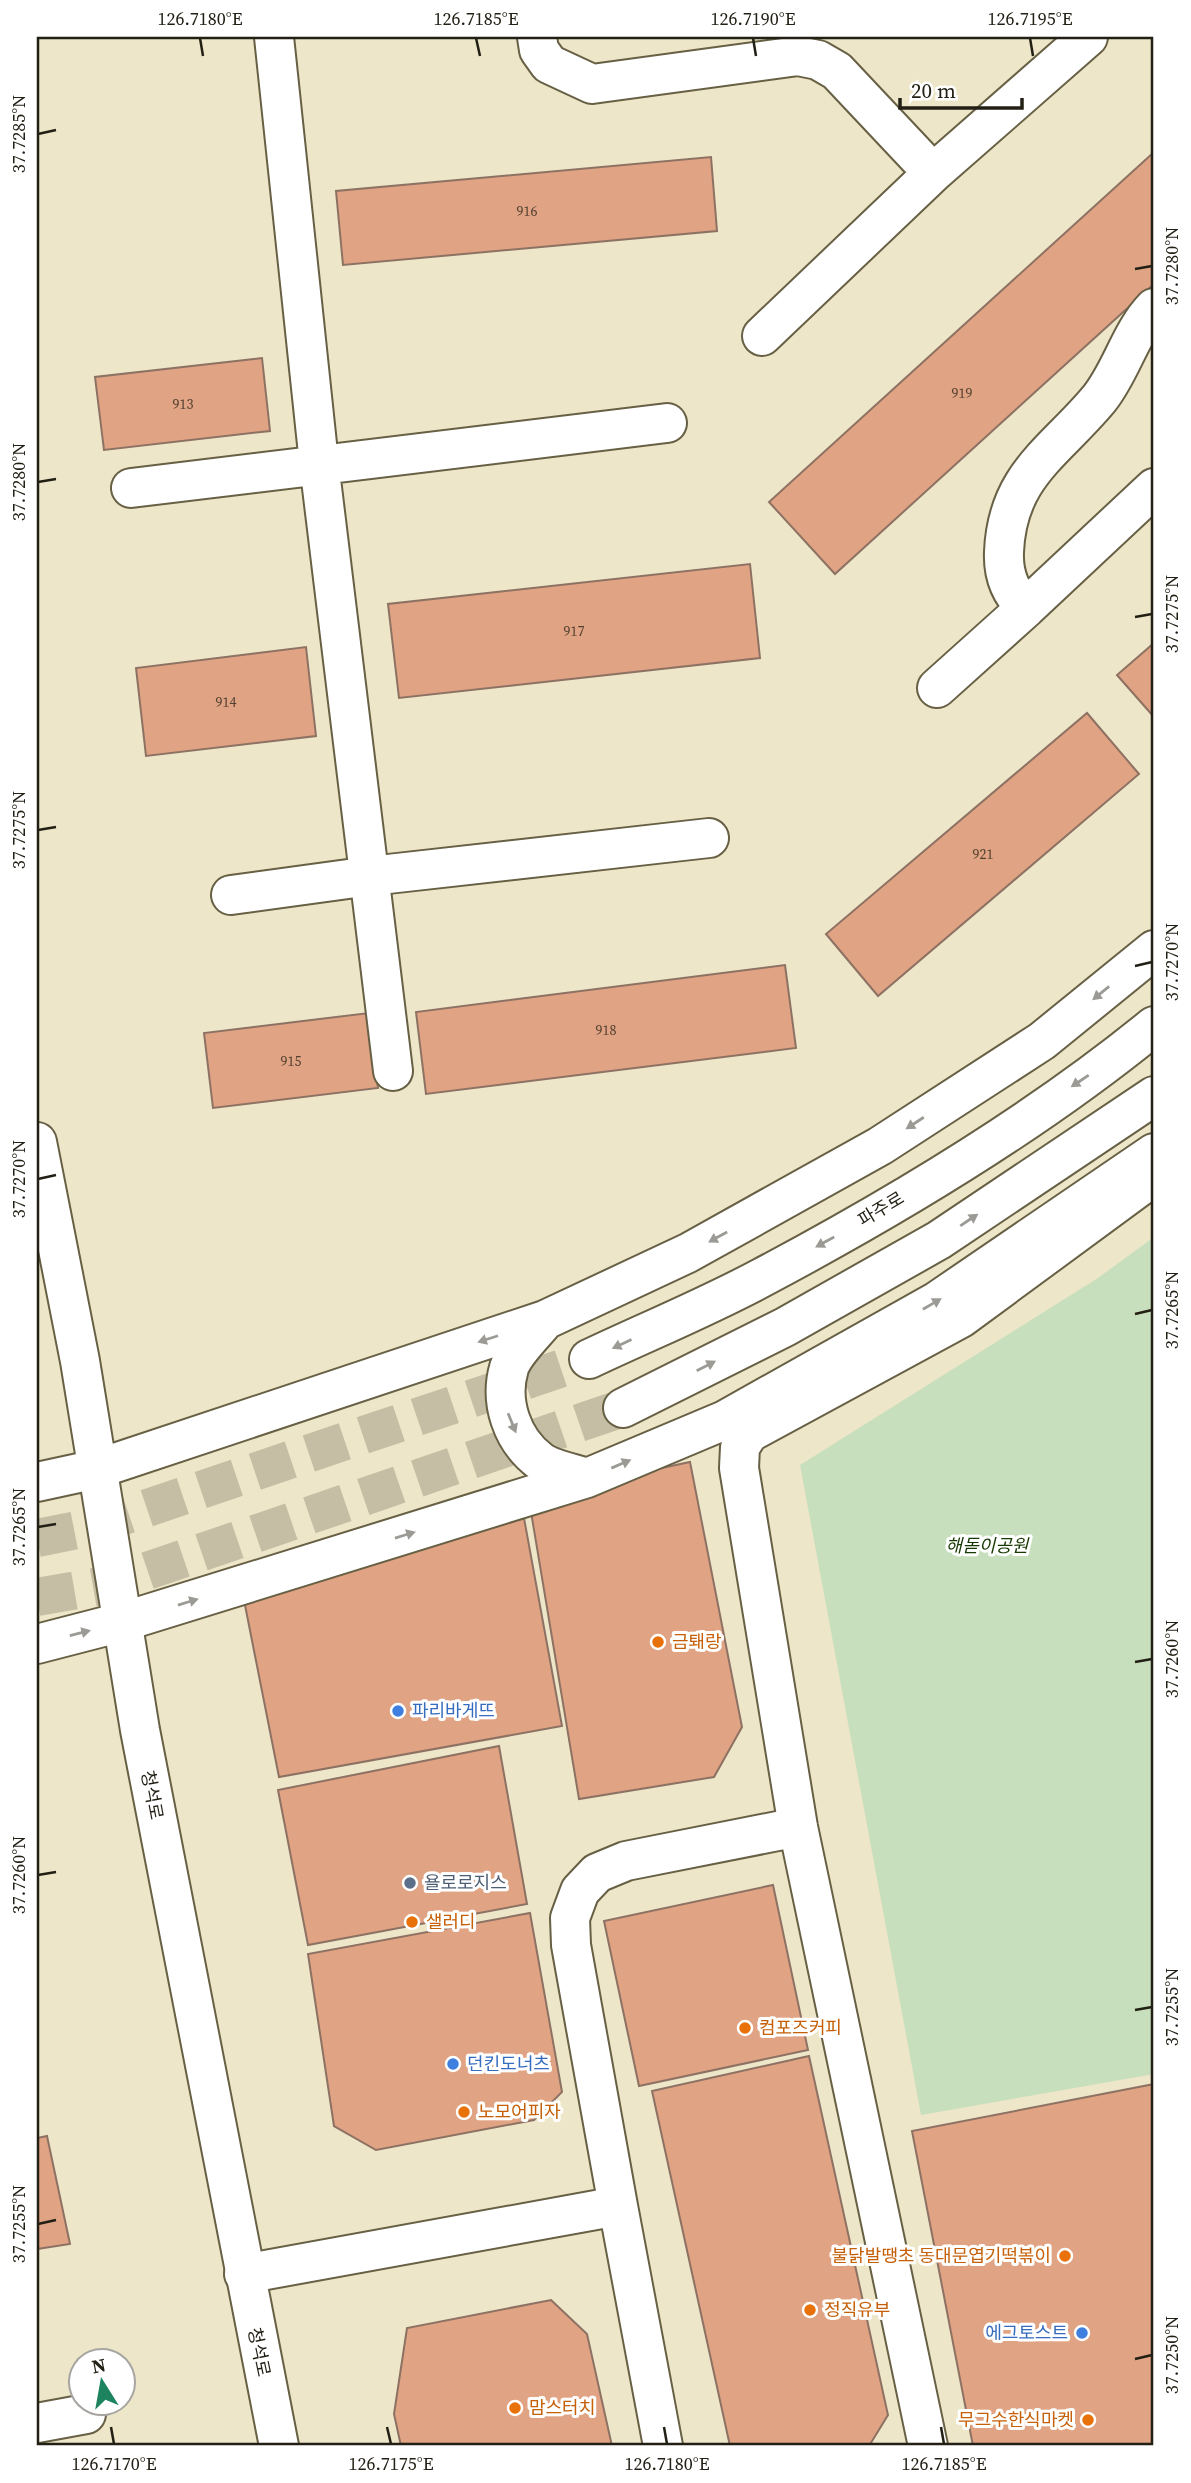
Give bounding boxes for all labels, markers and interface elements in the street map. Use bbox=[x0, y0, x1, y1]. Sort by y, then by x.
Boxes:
text: 126.7180°E bbox=[157, 6, 243, 31]
text: 126.7185°E bbox=[433, 6, 519, 31]
text: 126.7190°E bbox=[710, 6, 796, 31]
text: 126.7195°E bbox=[987, 6, 1073, 31]
scale bar bbox=[900, 66, 1023, 110]
text: 20 m bbox=[911, 76, 956, 105]
text: 37.7285°N bbox=[6, 95, 31, 173]
house number: 916 bbox=[517, 201, 538, 221]
text: 37.7280°N bbox=[1159, 227, 1184, 305]
house number: 919 bbox=[952, 383, 973, 403]
house number: 913 bbox=[173, 394, 194, 414]
text: 37.7280°N bbox=[6, 443, 31, 521]
text: 37.7275°N bbox=[1159, 575, 1184, 653]
house number: 917 bbox=[564, 621, 585, 641]
house number: 914 bbox=[216, 692, 237, 712]
text: 37.7275°N bbox=[6, 791, 31, 869]
house number: 921 bbox=[973, 844, 994, 864]
text: 37.7270°N bbox=[1159, 923, 1184, 1001]
one-way arrow bbox=[1093, 985, 1110, 1000]
house number: 918 bbox=[596, 1020, 617, 1040]
house number: 915 bbox=[281, 1051, 302, 1071]
one-way arrow bbox=[1071, 1074, 1089, 1088]
one-way arrow bbox=[905, 1117, 925, 1130]
text: 37.7270°N bbox=[6, 1140, 31, 1218]
street label: 파주로 bbox=[853, 1185, 908, 1232]
one-way arrow bbox=[960, 1214, 979, 1227]
one-way arrow bbox=[708, 1231, 727, 1243]
one-way arrow bbox=[816, 1236, 835, 1248]
text: 37.7265°N bbox=[1159, 1271, 1184, 1349]
one-way arrow bbox=[922, 1298, 941, 1310]
one-way arrow bbox=[477, 1334, 498, 1345]
one-way arrow bbox=[612, 1338, 632, 1349]
one-way arrow bbox=[696, 1361, 716, 1372]
one-way arrow bbox=[507, 1413, 518, 1434]
one-way arrow bbox=[611, 1458, 631, 1470]
text: 37.7265°N bbox=[6, 1488, 31, 1566]
one-way arrow bbox=[395, 1529, 416, 1539]
park label: 해돋이공원 bbox=[946, 1533, 1030, 1558]
one-way arrow bbox=[177, 1597, 198, 1607]
text: 37.7260°N bbox=[1159, 1620, 1184, 1698]
one-way arrow bbox=[69, 1627, 91, 1638]
place label: 금퇘랑 bbox=[672, 1629, 722, 1654]
marker: 금퇘랑 bbox=[650, 1634, 666, 1650]
place label: 파리바게뜨 bbox=[412, 1698, 495, 1723]
marker: 파리바게뜨 bbox=[390, 1703, 406, 1719]
street label: 청석로 bbox=[135, 1768, 170, 1822]
text: 37.7260°N bbox=[6, 1836, 31, 1914]
place label: 욜로로지스 bbox=[424, 1870, 507, 1895]
marker: 욜로로지스 bbox=[402, 1875, 418, 1891]
place label: 샐러디 bbox=[426, 1909, 476, 1934]
marker: 샐러디 bbox=[404, 1914, 420, 1930]
text: 37.7255°N bbox=[1159, 1968, 1184, 2046]
place label: 컴포즈커피 bbox=[759, 2015, 842, 2040]
marker: 컴포즈커피 bbox=[737, 2020, 753, 2036]
place label: 던킨도너츠 bbox=[467, 2051, 550, 2076]
marker: 던킨도너츠 bbox=[445, 2056, 461, 2072]
place label: 노모어피자 bbox=[478, 2099, 561, 2124]
marker: 노모어피자 bbox=[456, 2104, 472, 2120]
text: 37.7255°N bbox=[6, 2185, 31, 2263]
place label: 불닭발땡초 동대문엽기떡볶이 bbox=[832, 2243, 1051, 2268]
marker: 불닭발땡초 동대문엽기떡볶이 bbox=[1057, 2248, 1073, 2264]
place label: 정직유부 bbox=[824, 2297, 890, 2322]
marker: 정직유부 bbox=[802, 2302, 818, 2318]
text: 37.7250°N bbox=[1159, 2316, 1184, 2394]
place label: 에그토스트 bbox=[985, 2320, 1068, 2345]
street label: 청석로 bbox=[242, 2325, 277, 2379]
marker: 에그토스트 bbox=[1074, 2325, 1090, 2341]
north arrow bbox=[66, 2346, 136, 2416]
text: N bbox=[89, 2351, 108, 2379]
place label: 맘스터치 bbox=[529, 2395, 595, 2420]
marker: 맘스터치 bbox=[507, 2400, 523, 2416]
place label: 무그수한식마켓 bbox=[958, 2407, 1074, 2432]
marker: 무그수한식마켓 bbox=[1080, 2412, 1096, 2428]
text: 126.7170°E bbox=[71, 2451, 157, 2476]
text: 126.7175°E bbox=[348, 2451, 434, 2476]
text: 126.7180°E bbox=[624, 2451, 710, 2476]
text: 126.7185°E bbox=[901, 2451, 987, 2476]

